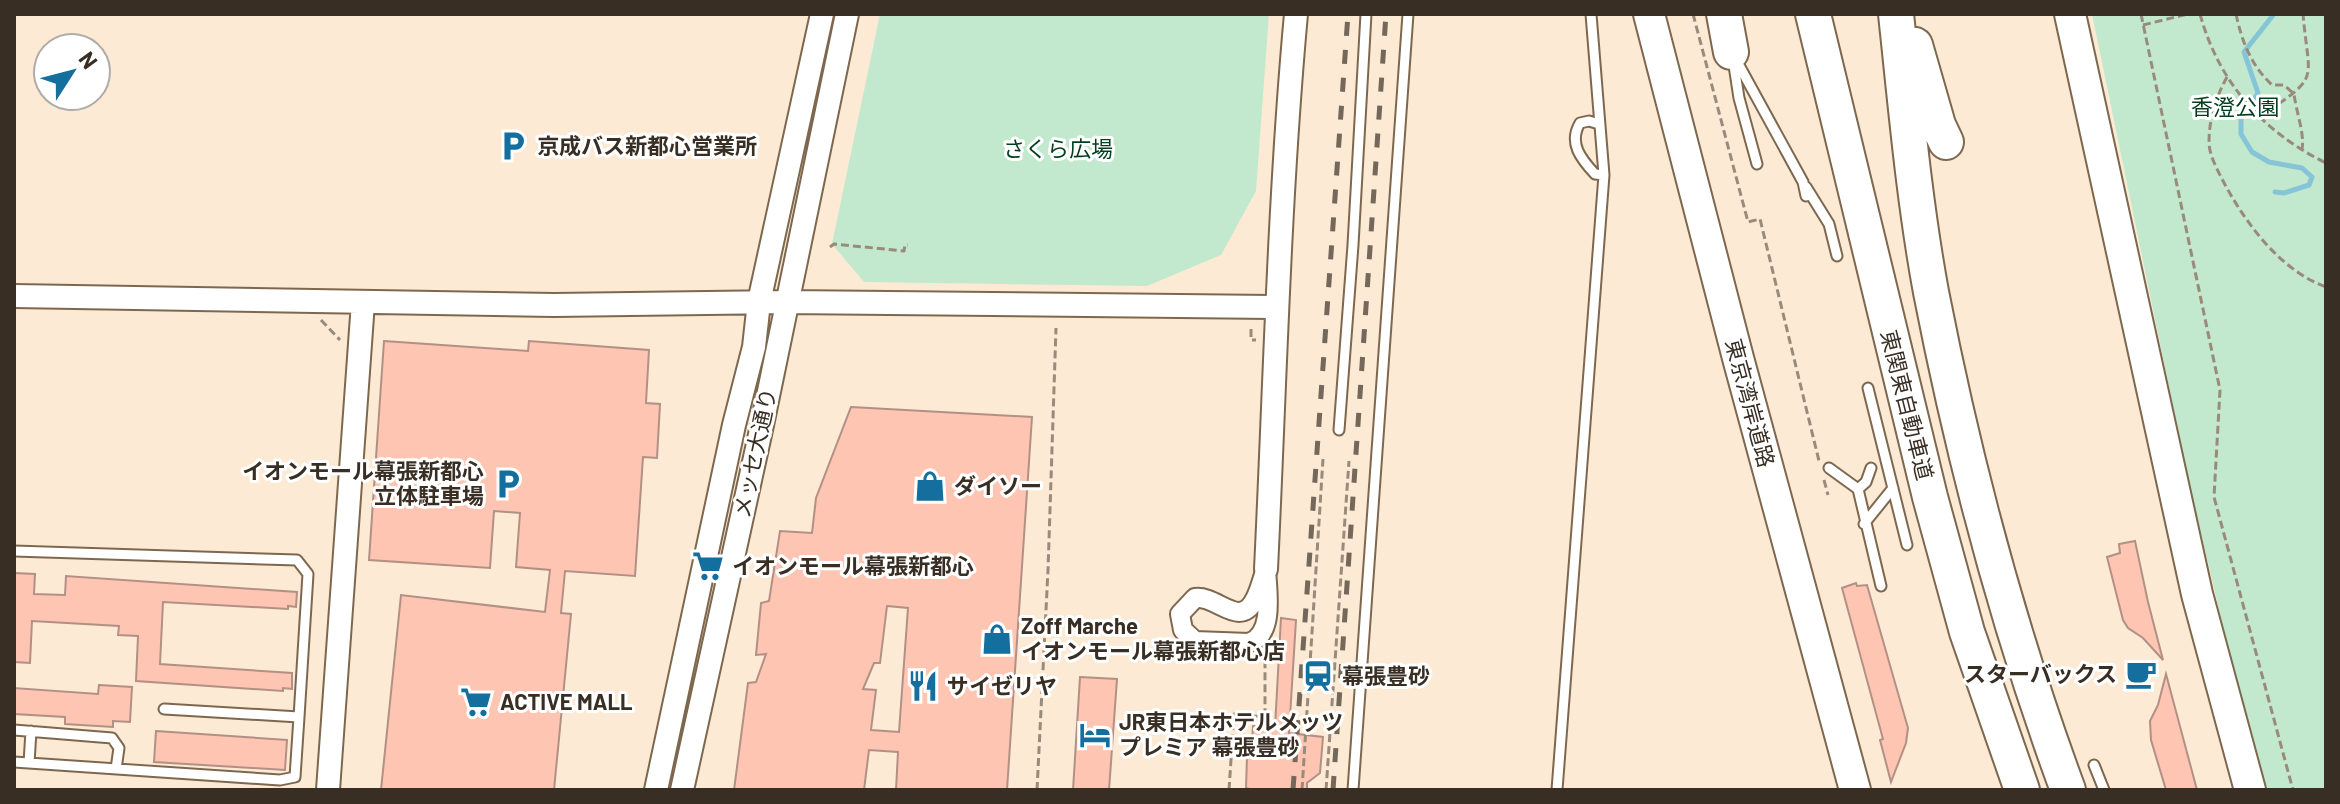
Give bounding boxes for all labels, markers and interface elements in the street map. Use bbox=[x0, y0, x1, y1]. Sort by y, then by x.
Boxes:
north arrow bbox=[32, 32, 112, 112]
text: N bbox=[74, 46, 104, 73]
park label: 香澄公園 bbox=[2191, 93, 2279, 119]
parking icon: 京成バス新都心営業所 bbox=[496, 129, 530, 163]
place label: 京成バス新都心営業所 bbox=[537, 132, 757, 158]
park label: さくら広場 bbox=[1003, 135, 1113, 161]
street label: 東関東自動車道 bbox=[1877, 327, 1939, 483]
street label: 東京湾岸道路 bbox=[1721, 336, 1781, 470]
street label: メッセ大通り bbox=[728, 386, 780, 520]
place label: イオンモール幕張新都心 立体駐車場 bbox=[242, 457, 484, 508]
parking icon: イオンモール幕張新都心 立体駐車場 bbox=[491, 467, 525, 501]
shop icon: ダイソー bbox=[913, 469, 947, 503]
place label: ダイソー bbox=[954, 472, 1042, 498]
supermarket icon: イオンモール幕張新都心 bbox=[691, 549, 725, 583]
place label: イオンモール幕張新都心 bbox=[732, 552, 974, 578]
place label: Zoff Marche イオンモール幕張新都心店 bbox=[1021, 612, 1285, 663]
shop icon: Zoff Marche イオンモール幕張新都心店 bbox=[980, 622, 1014, 656]
cafe icon: スターバックス bbox=[2124, 657, 2158, 691]
station icon: 幕張豊砂 bbox=[1301, 659, 1335, 693]
place label: スターバックス bbox=[1964, 660, 2117, 686]
place label: 幕張豊砂 bbox=[1342, 662, 1430, 688]
restaurant icon: サイゼリヤ bbox=[906, 669, 940, 703]
place label: サイゼリヤ bbox=[947, 672, 1057, 698]
supermarket icon: ACTIVE MALL bbox=[459, 685, 493, 719]
place label: ACTIVE MALL bbox=[500, 688, 633, 714]
place label: JR東日本ホテルメッツ プレミア 幕張豊砂 bbox=[1119, 708, 1343, 759]
hotel icon: JR東日本ホテルメッツ プレミア 幕張豊砂 bbox=[1078, 718, 1112, 752]

